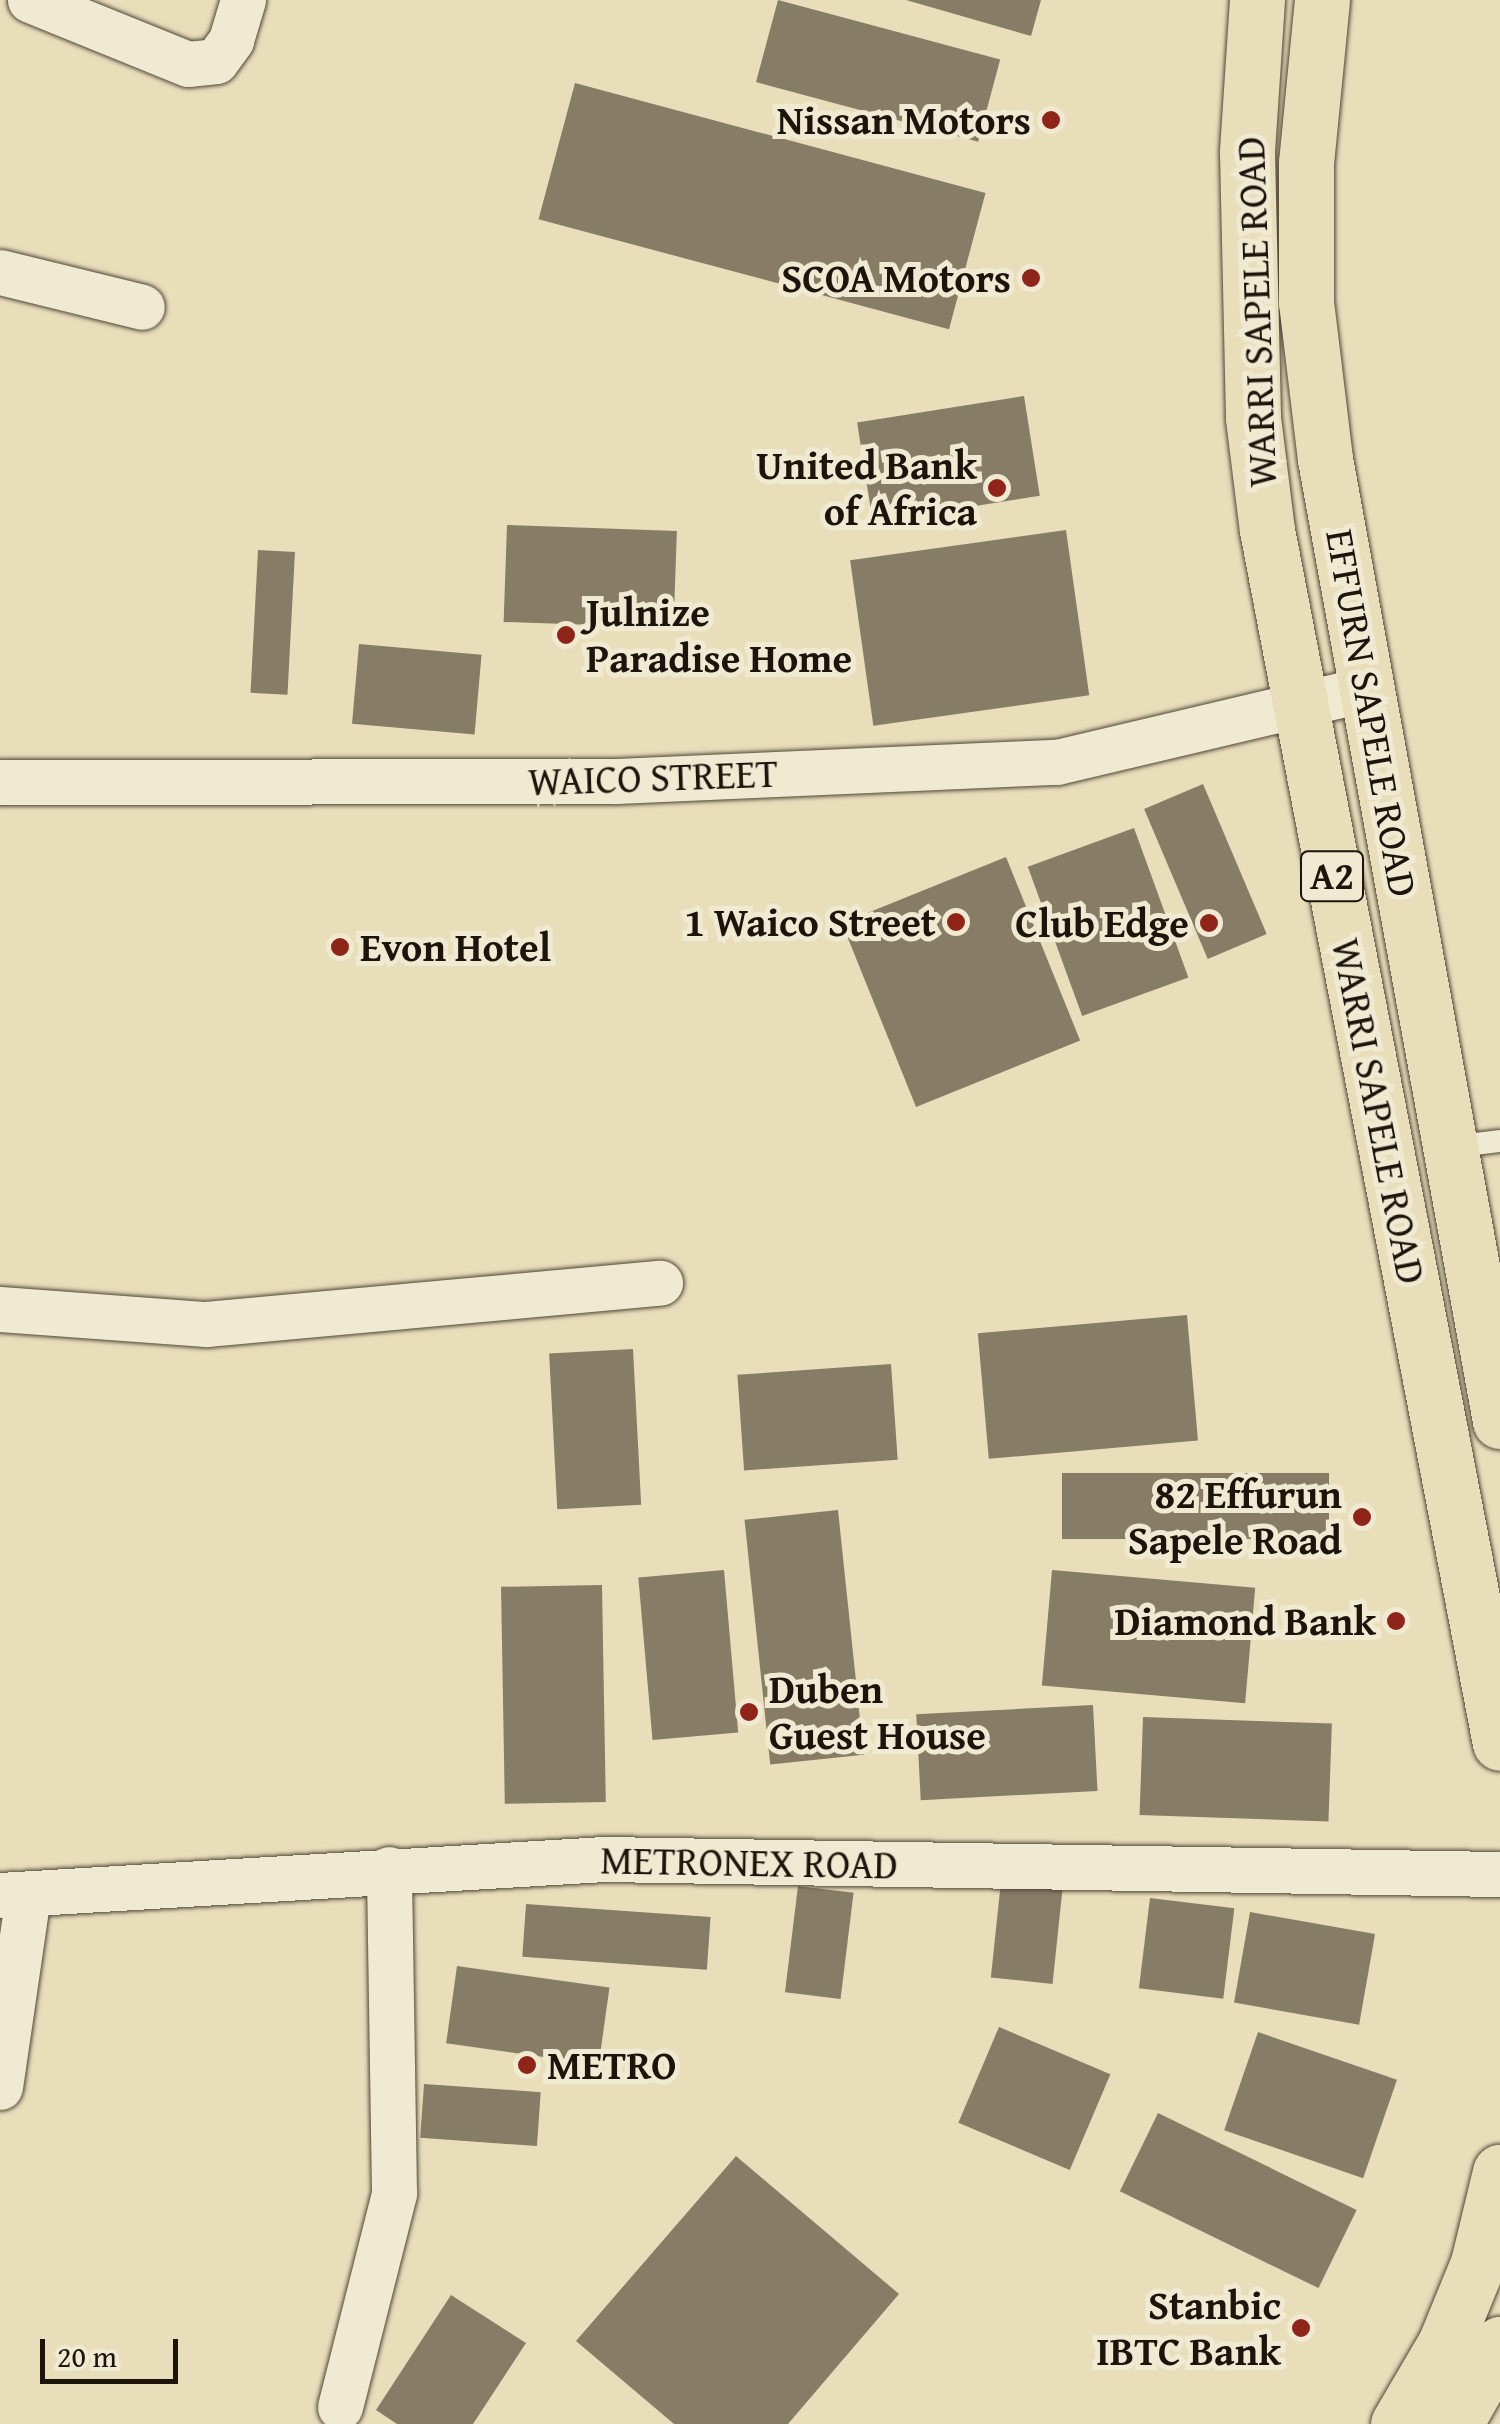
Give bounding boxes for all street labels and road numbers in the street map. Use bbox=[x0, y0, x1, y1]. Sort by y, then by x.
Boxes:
street label: WARRI SAPELE ROAD bbox=[1226, 136, 1286, 488]
street label: EFFURN SAPELE ROAD bbox=[1316, 525, 1428, 901]
street label: WAICO STREET bbox=[527, 749, 779, 805]
road number: A2 bbox=[1300, 843, 1364, 909]
street label: WARRI SAPELE ROAD bbox=[1322, 934, 1436, 1288]
street label: METRONEX ROAD bbox=[600, 1835, 898, 1889]

